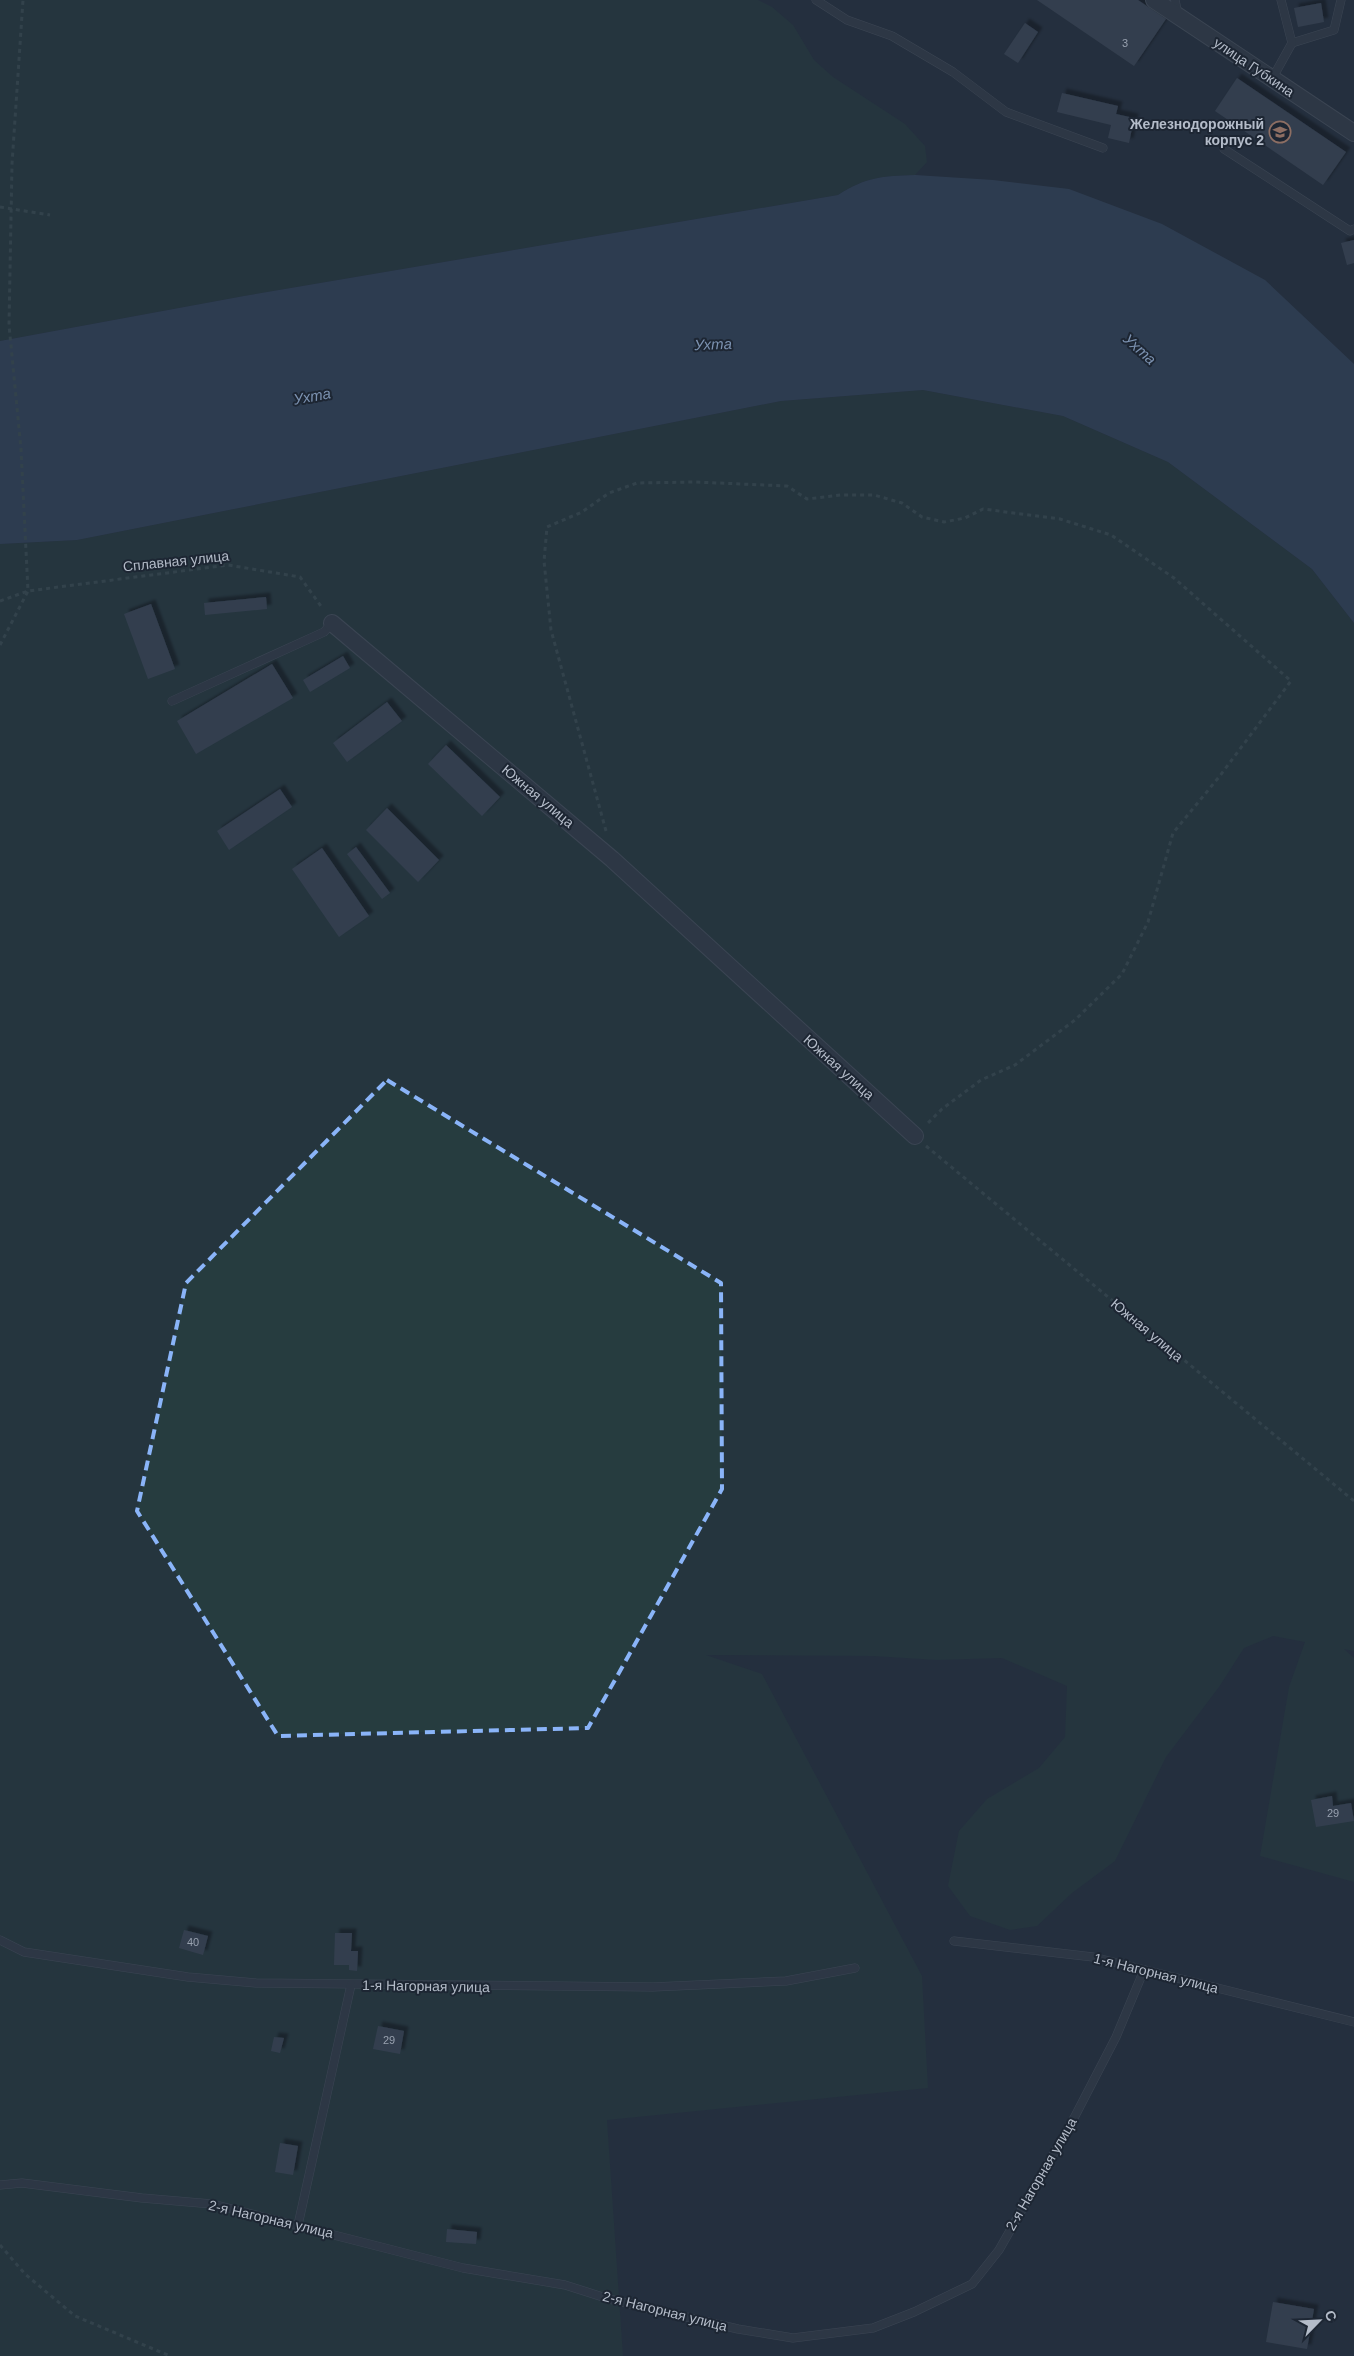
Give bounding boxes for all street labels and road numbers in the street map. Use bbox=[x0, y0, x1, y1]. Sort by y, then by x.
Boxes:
street label: улица Губкина bbox=[1211, 34, 1297, 100]
street label: Сплавная улица bbox=[122, 547, 230, 575]
street label: Южная улица bbox=[499, 761, 577, 831]
street label: Южная улица bbox=[801, 1031, 878, 1103]
street label: Южная улица bbox=[1108, 1295, 1186, 1365]
street label: 1-я Нагорная улица bbox=[1092, 1950, 1220, 1996]
street label: 1-я Нагорная улица bbox=[362, 1977, 490, 1995]
street label: 2-я Нагорная улица bbox=[1002, 2115, 1080, 2233]
street label: 2-я Нагорная улица bbox=[207, 2197, 335, 2241]
street label: 2-я Нагорная улица bbox=[601, 2288, 729, 2334]

